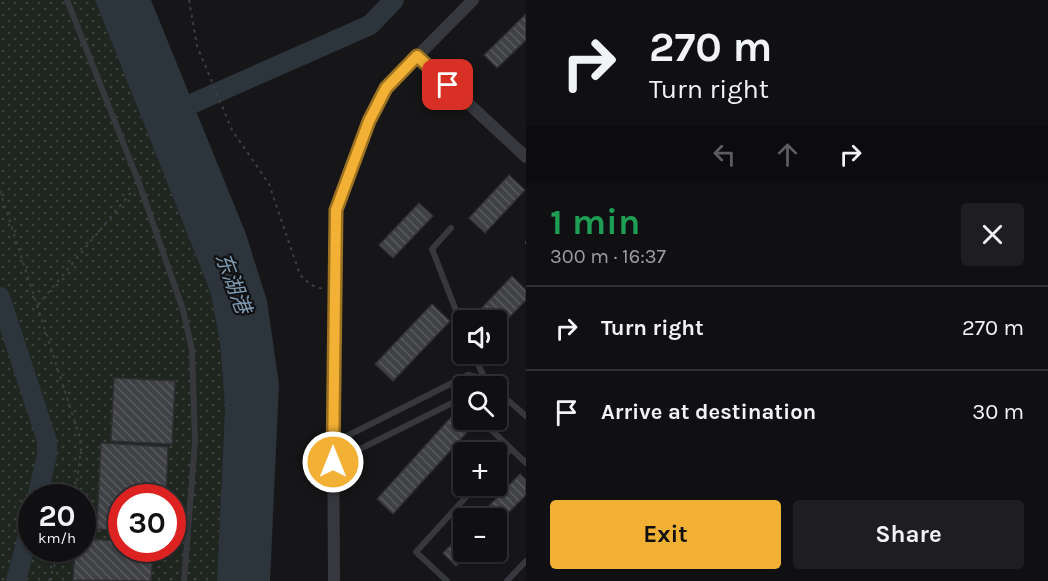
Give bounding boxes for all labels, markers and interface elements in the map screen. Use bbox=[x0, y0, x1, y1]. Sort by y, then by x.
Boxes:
text: 270 m bbox=[649, 22, 772, 72]
icon: right bbox=[550, 24, 628, 102]
pin bbox=[422, 59, 473, 110]
icon: arrive bbox=[431, 68, 464, 101]
text: Turn right bbox=[649, 73, 769, 105]
icon: left bbox=[708, 138, 741, 171]
icon: ahead bbox=[771, 138, 804, 171]
icon: right bbox=[834, 138, 867, 171]
text: 1 min bbox=[550, 201, 640, 243]
button: close bbox=[961, 203, 1024, 266]
text: 300 m · 16:37 bbox=[550, 245, 666, 268]
water label: 东湖港 bbox=[211, 249, 257, 320]
map controls bbox=[453, 310, 507, 562]
button: sound bbox=[453, 310, 507, 364]
icon: right bbox=[550, 312, 583, 345]
text: Turn right bbox=[601, 315, 704, 341]
text: 270 m bbox=[962, 315, 1024, 341]
button: search bbox=[453, 376, 507, 430]
icon: arrive bbox=[550, 396, 583, 429]
text: Arrive at destination bbox=[601, 399, 816, 425]
text: 30 m bbox=[972, 399, 1024, 425]
position arrow bbox=[301, 430, 365, 494]
button: + bbox=[453, 442, 507, 496]
speed limit sign: 30 bbox=[108, 484, 186, 562]
text: 20 bbox=[38, 498, 76, 534]
button: Exit bbox=[550, 500, 781, 569]
button: Share bbox=[793, 500, 1024, 569]
button: − bbox=[453, 508, 507, 562]
text: km/h bbox=[38, 529, 76, 547]

